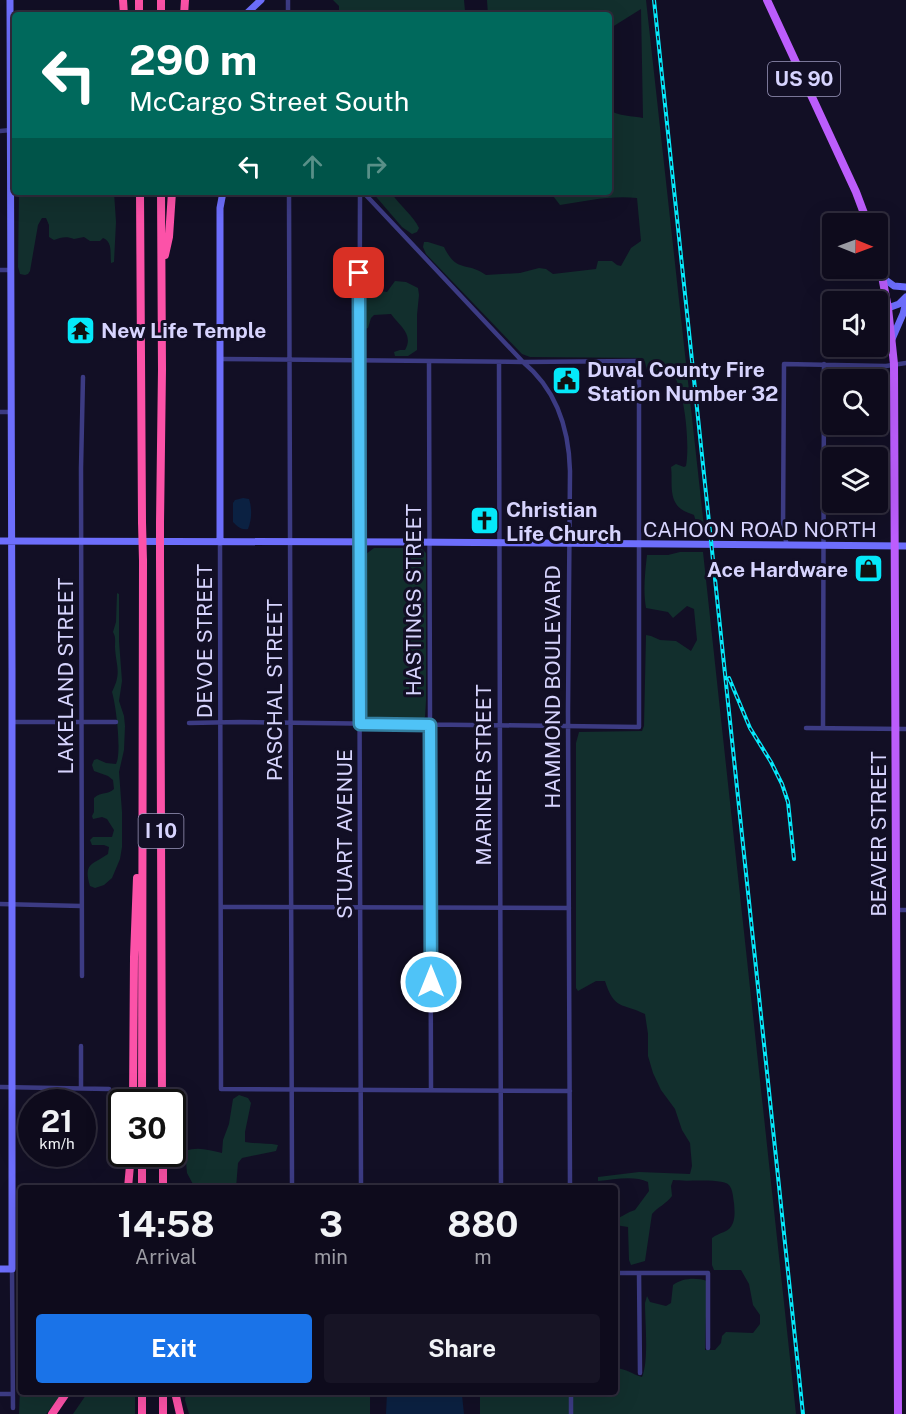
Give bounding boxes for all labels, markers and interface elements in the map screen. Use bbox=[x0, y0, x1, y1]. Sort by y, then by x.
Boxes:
text: 290 m bbox=[129, 35, 257, 84]
icon: left bbox=[30, 36, 108, 114]
road number: US 90 bbox=[768, 62, 840, 96]
text: McCargo Street South bbox=[129, 85, 409, 117]
icon: left bbox=[233, 150, 266, 183]
icon: ahead bbox=[296, 150, 329, 183]
icon: right bbox=[359, 150, 392, 183]
north arrow bbox=[822, 213, 888, 279]
map controls bbox=[822, 213, 888, 513]
pin bbox=[333, 247, 384, 298]
icon: arrive bbox=[342, 256, 375, 289]
button: sound bbox=[822, 291, 888, 357]
temple icon: New Life Temple bbox=[64, 314, 96, 346]
place label: New Life Temple bbox=[101, 318, 266, 343]
place label: Duval County Fire Station Number 32 bbox=[587, 357, 778, 406]
public building icon: Duval County Fire Station Number 32 bbox=[550, 365, 582, 397]
button: search bbox=[822, 369, 888, 435]
button: layers bbox=[822, 447, 888, 513]
place label: Christian Life Church bbox=[506, 497, 621, 546]
street label: HASTINGS STREET bbox=[401, 504, 426, 696]
church icon: Christian Life Church bbox=[469, 505, 501, 537]
street label: CAHOON ROAD NORTH bbox=[643, 517, 877, 542]
shop icon: Ace Hardware bbox=[853, 553, 885, 585]
place label: Ace Hardware bbox=[707, 557, 848, 582]
street label: DEVOE STREET bbox=[192, 564, 217, 718]
street label: HAMMOND BOULEVARD bbox=[540, 565, 565, 809]
street label: LAKELAND STREET bbox=[53, 577, 78, 775]
street label: PASCHAL STREET bbox=[262, 599, 287, 781]
street label: MARINER STREET bbox=[471, 684, 496, 866]
street label: STUART AVENUE bbox=[332, 749, 357, 919]
street label: BEAVER STREET bbox=[866, 751, 891, 917]
road number: I 10 bbox=[138, 814, 184, 848]
position arrow bbox=[399, 950, 463, 1014]
speed limit sign: 30 bbox=[108, 1089, 186, 1167]
text: 21 bbox=[41, 1103, 73, 1139]
text: km/h bbox=[39, 1135, 75, 1152]
text: 14:58 bbox=[117, 1203, 215, 1245]
text: 3 bbox=[319, 1203, 343, 1245]
text: 880 bbox=[447, 1203, 519, 1245]
text: Arrival bbox=[135, 1245, 197, 1269]
text: min bbox=[314, 1245, 348, 1269]
text: m bbox=[474, 1245, 492, 1269]
button: Exit bbox=[36, 1314, 312, 1383]
button: Share bbox=[324, 1314, 600, 1383]

